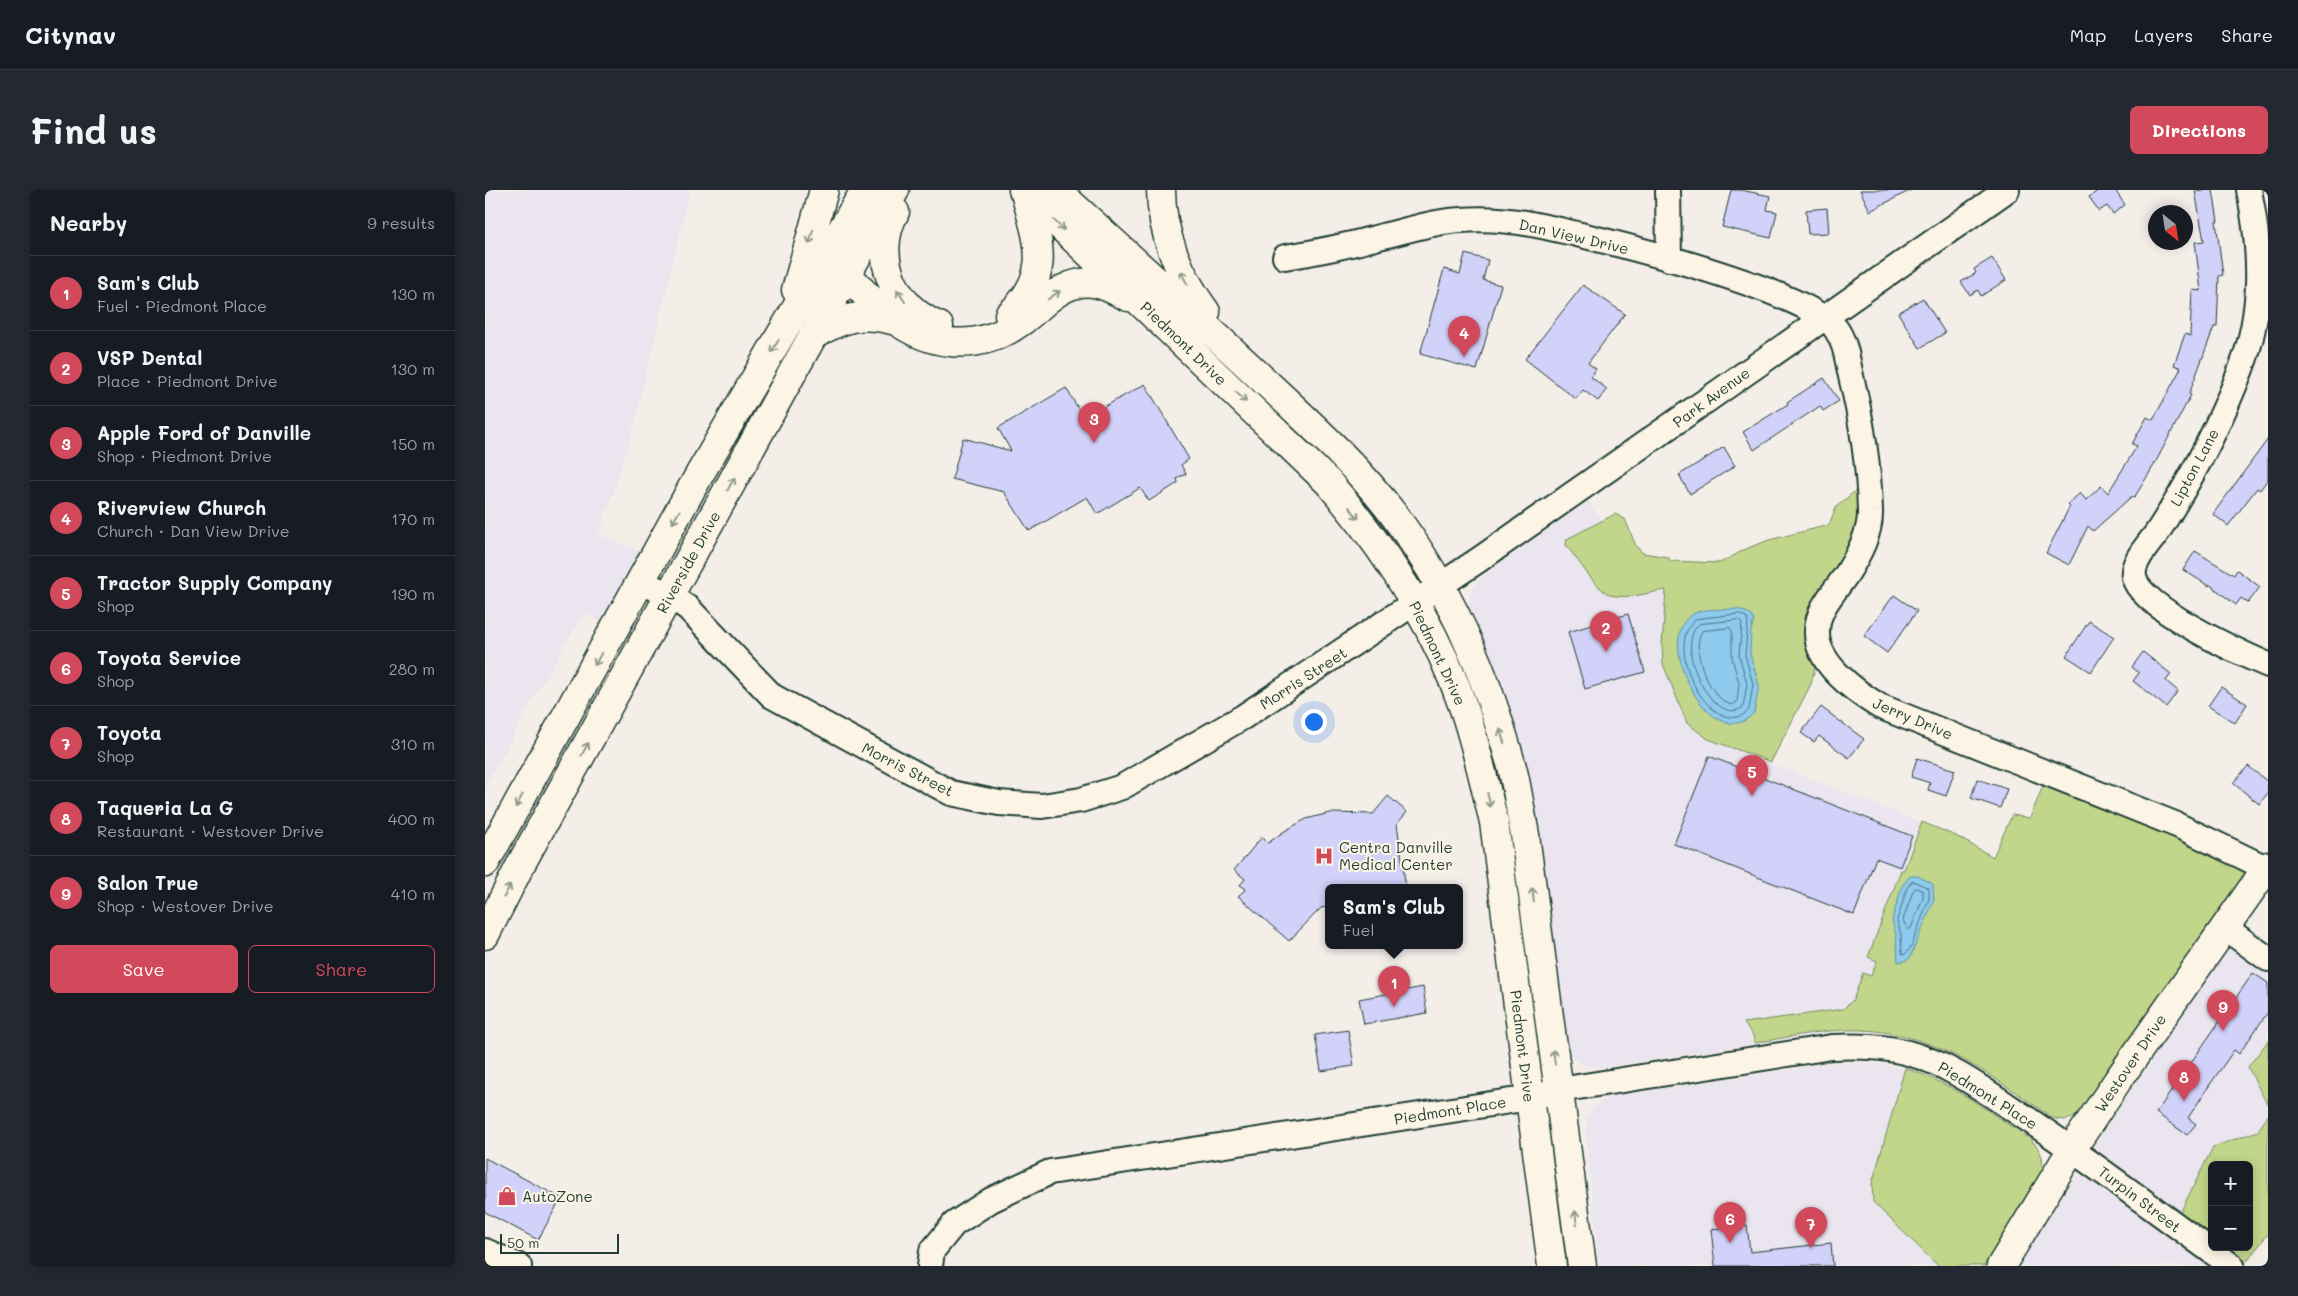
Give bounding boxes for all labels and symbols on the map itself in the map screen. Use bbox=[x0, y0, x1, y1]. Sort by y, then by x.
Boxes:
north arrow bbox=[2148, 205, 2193, 250]
street label: Dan View Drive bbox=[1517, 214, 1631, 258]
one-way arrow bbox=[1053, 219, 1066, 231]
one-way arrow bbox=[806, 229, 816, 245]
one-way arrow bbox=[1179, 272, 1189, 286]
one-way arrow bbox=[896, 289, 906, 303]
one-way arrow bbox=[1047, 290, 1061, 300]
street label: Piedmont Drive bbox=[1136, 297, 1232, 389]
pin: 4 bbox=[1448, 316, 1480, 357]
one-way arrow bbox=[769, 338, 779, 352]
street label: Park Avenue bbox=[1668, 362, 1754, 432]
one-way arrow bbox=[1234, 391, 1247, 403]
pin: 3 bbox=[1078, 402, 1110, 443]
street label: Lipton Lane bbox=[2165, 425, 2223, 509]
one-way arrow bbox=[727, 477, 736, 492]
one-way arrow bbox=[1349, 506, 1360, 519]
street label: Riverside Drive bbox=[652, 507, 724, 617]
one-way arrow bbox=[671, 509, 681, 524]
street label: Piedmont Drive bbox=[1405, 598, 1471, 708]
pin: 2 bbox=[1590, 611, 1622, 652]
street label: Morris Street bbox=[1255, 642, 1351, 714]
one-way arrow bbox=[592, 651, 602, 666]
street label: Jerry Drive bbox=[1870, 692, 1956, 744]
your location bbox=[1301, 709, 1327, 735]
one-way arrow bbox=[1497, 729, 1507, 745]
street label: Morris Street bbox=[859, 737, 957, 801]
one-way arrow bbox=[580, 741, 590, 756]
pin: 5 bbox=[1736, 755, 1768, 796]
one-way arrow bbox=[1485, 792, 1494, 808]
one-way arrow bbox=[513, 793, 523, 808]
place label: Centra Danville Medical Center bbox=[1339, 837, 1453, 874]
hospital icon: Centra Danville Medical Center bbox=[1313, 845, 1335, 867]
one-way arrow bbox=[502, 884, 512, 899]
one-way arrow bbox=[1528, 888, 1538, 904]
pin: 1 bbox=[1378, 966, 1410, 1007]
street label: Piedmont Drive bbox=[1506, 989, 1540, 1103]
pin: 9 bbox=[2207, 990, 2239, 1031]
street label: Westover Drive bbox=[2090, 1010, 2170, 1116]
one-way arrow bbox=[1549, 1049, 1559, 1065]
street label: Piedmont Place bbox=[1935, 1056, 2041, 1134]
pin: 8 bbox=[2168, 1060, 2200, 1101]
street label: Piedmont Place bbox=[1392, 1091, 1508, 1129]
street label: Turpin Street bbox=[2095, 1161, 2185, 1237]
shop icon: AutoZone bbox=[496, 1185, 518, 1207]
place label: AutoZone bbox=[522, 1186, 593, 1206]
pin: 6 bbox=[1714, 1202, 1746, 1243]
pin: 7 bbox=[1795, 1207, 1827, 1248]
one-way arrow bbox=[1570, 1210, 1580, 1226]
scale bar bbox=[500, 1231, 619, 1254]

